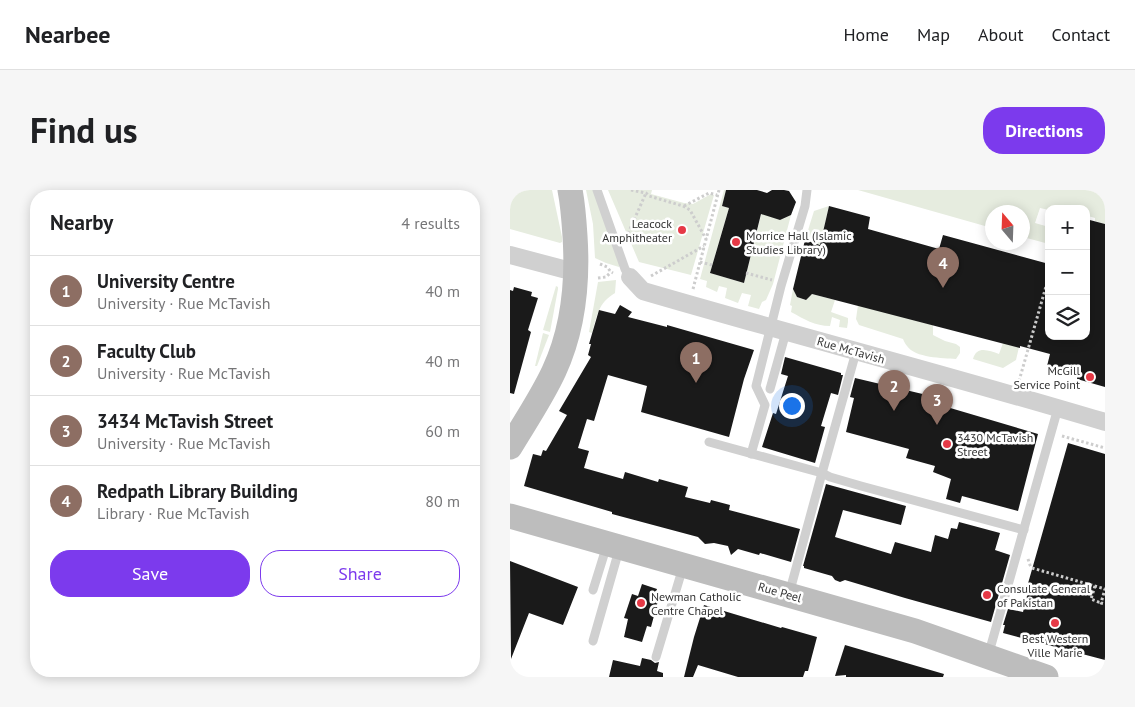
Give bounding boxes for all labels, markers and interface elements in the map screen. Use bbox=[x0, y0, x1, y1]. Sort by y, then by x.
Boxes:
text: Nearbee bbox=[25, 19, 110, 50]
text: Home bbox=[843, 23, 889, 46]
text: Map bbox=[917, 23, 950, 46]
text: About bbox=[978, 23, 1024, 46]
text: Contact bbox=[1052, 23, 1110, 46]
text: Find us bbox=[30, 107, 138, 153]
button: Directions bbox=[983, 107, 1105, 154]
north arrow bbox=[985, 205, 1030, 250]
map controls bbox=[1045, 205, 1090, 340]
button: + bbox=[1045, 205, 1090, 250]
text: Nearby bbox=[50, 209, 113, 236]
text: 4 results bbox=[401, 213, 460, 233]
place label: Leacock Amphitheater bbox=[602, 216, 672, 245]
marker: Leacock Amphitheater bbox=[676, 224, 688, 236]
place label: Morrice Hall (Islamic Studies Library) bbox=[746, 228, 852, 257]
marker: Morrice Hall (Islamic Studies Library) bbox=[730, 236, 742, 248]
pin: 4 bbox=[927, 247, 959, 288]
button: − bbox=[1045, 250, 1090, 295]
text: University Centre bbox=[97, 269, 235, 293]
text: 1 bbox=[61, 281, 71, 301]
text: 40 m bbox=[425, 281, 460, 301]
text: University · Rue McTavish bbox=[97, 293, 271, 313]
button: layers bbox=[1045, 295, 1090, 340]
street label: Rue McTavish bbox=[815, 333, 887, 367]
text: Faculty Club bbox=[97, 339, 196, 363]
pin: 1 bbox=[680, 342, 712, 383]
text: 2 bbox=[61, 351, 71, 371]
text: 40 m bbox=[425, 351, 460, 371]
text: University · Rue McTavish bbox=[97, 363, 271, 383]
place label: McGill Service Point bbox=[1013, 363, 1080, 392]
pin: 2 bbox=[878, 370, 910, 411]
marker: McGill Service Point bbox=[1084, 371, 1096, 383]
pin: 3 bbox=[921, 384, 953, 425]
your location bbox=[779, 393, 805, 419]
text: 3434 McTavish Street bbox=[97, 409, 273, 433]
text: 3 bbox=[61, 421, 71, 441]
text: 60 m bbox=[425, 421, 460, 441]
place label: 3430 McTavish Street bbox=[957, 430, 1033, 459]
text: University · Rue McTavish bbox=[97, 433, 271, 453]
marker: 3430 McTavish Street bbox=[941, 438, 953, 450]
text: Redpath Library Building bbox=[97, 479, 298, 503]
text: 4 bbox=[61, 491, 71, 511]
text: 80 m bbox=[425, 491, 460, 511]
text: Library · Rue McTavish bbox=[97, 503, 250, 523]
button: Save bbox=[50, 550, 250, 597]
button: Share bbox=[260, 550, 460, 597]
street label: Rue Peel bbox=[756, 579, 804, 605]
place label: Consulate General of Pakistan bbox=[997, 581, 1091, 610]
place label: Newman Catholic Centre Chapel bbox=[651, 589, 742, 618]
marker: Consulate General of Pakistan bbox=[981, 589, 993, 601]
marker: Newman Catholic Centre Chapel bbox=[635, 597, 647, 609]
marker: Best Western Ville Marie bbox=[1049, 617, 1061, 629]
place label: Best Western Ville Marie bbox=[1022, 631, 1088, 660]

